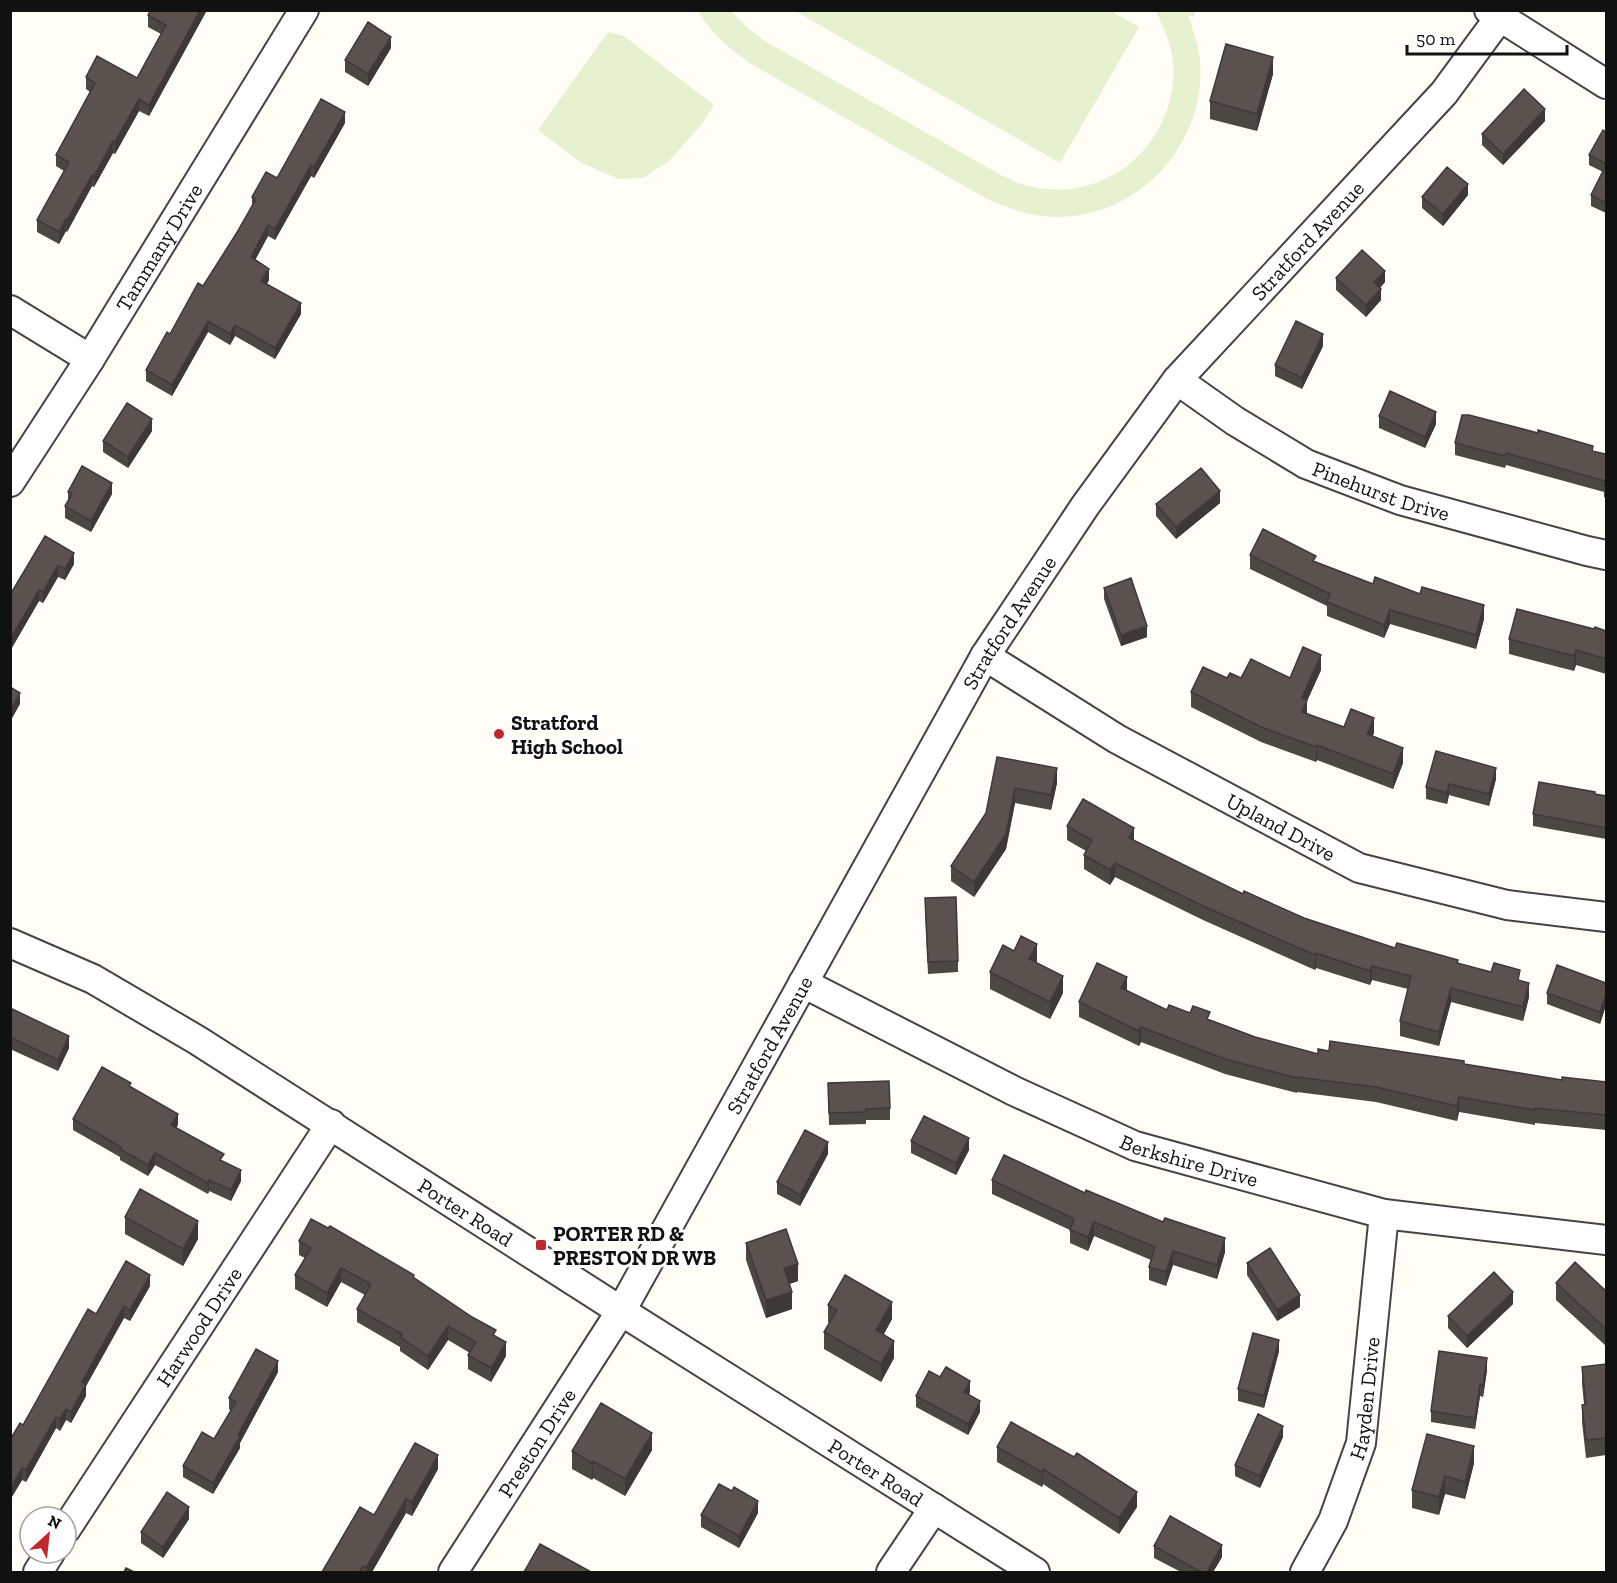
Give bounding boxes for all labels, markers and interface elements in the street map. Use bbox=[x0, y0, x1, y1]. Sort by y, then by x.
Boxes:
scale bar bbox=[1407, 18, 1568, 56]
text: 50 m bbox=[1416, 28, 1456, 50]
street label: Stratford Avenue bbox=[1245, 175, 1369, 305]
street label: Tammany Drive bbox=[110, 179, 207, 315]
street label: Pinehurst Drive bbox=[1309, 455, 1453, 526]
street label: Stratford Avenue bbox=[957, 550, 1061, 693]
place label: Stratford High School bbox=[511, 710, 623, 759]
marker: Stratford High School bbox=[492, 727, 506, 741]
street label: Upland Drive bbox=[1222, 787, 1340, 866]
street label: Stratford Avenue bbox=[721, 971, 817, 1118]
street label: Berkshire Drive bbox=[1116, 1128, 1261, 1192]
street label: Porter Road bbox=[414, 1172, 518, 1251]
place label: PORTER RD & PRESTON DR WB bbox=[553, 1221, 716, 1270]
marker: PORTER RD & PRESTON DR WB bbox=[534, 1238, 548, 1252]
street label: Harwood Drive bbox=[150, 1262, 247, 1391]
street label: Hayden Drive bbox=[1344, 1335, 1384, 1463]
street label: Preston Drive bbox=[492, 1383, 581, 1502]
street label: Porter Road bbox=[824, 1433, 929, 1511]
north arrow bbox=[18, 1505, 78, 1565]
text: N bbox=[45, 1511, 64, 1533]

